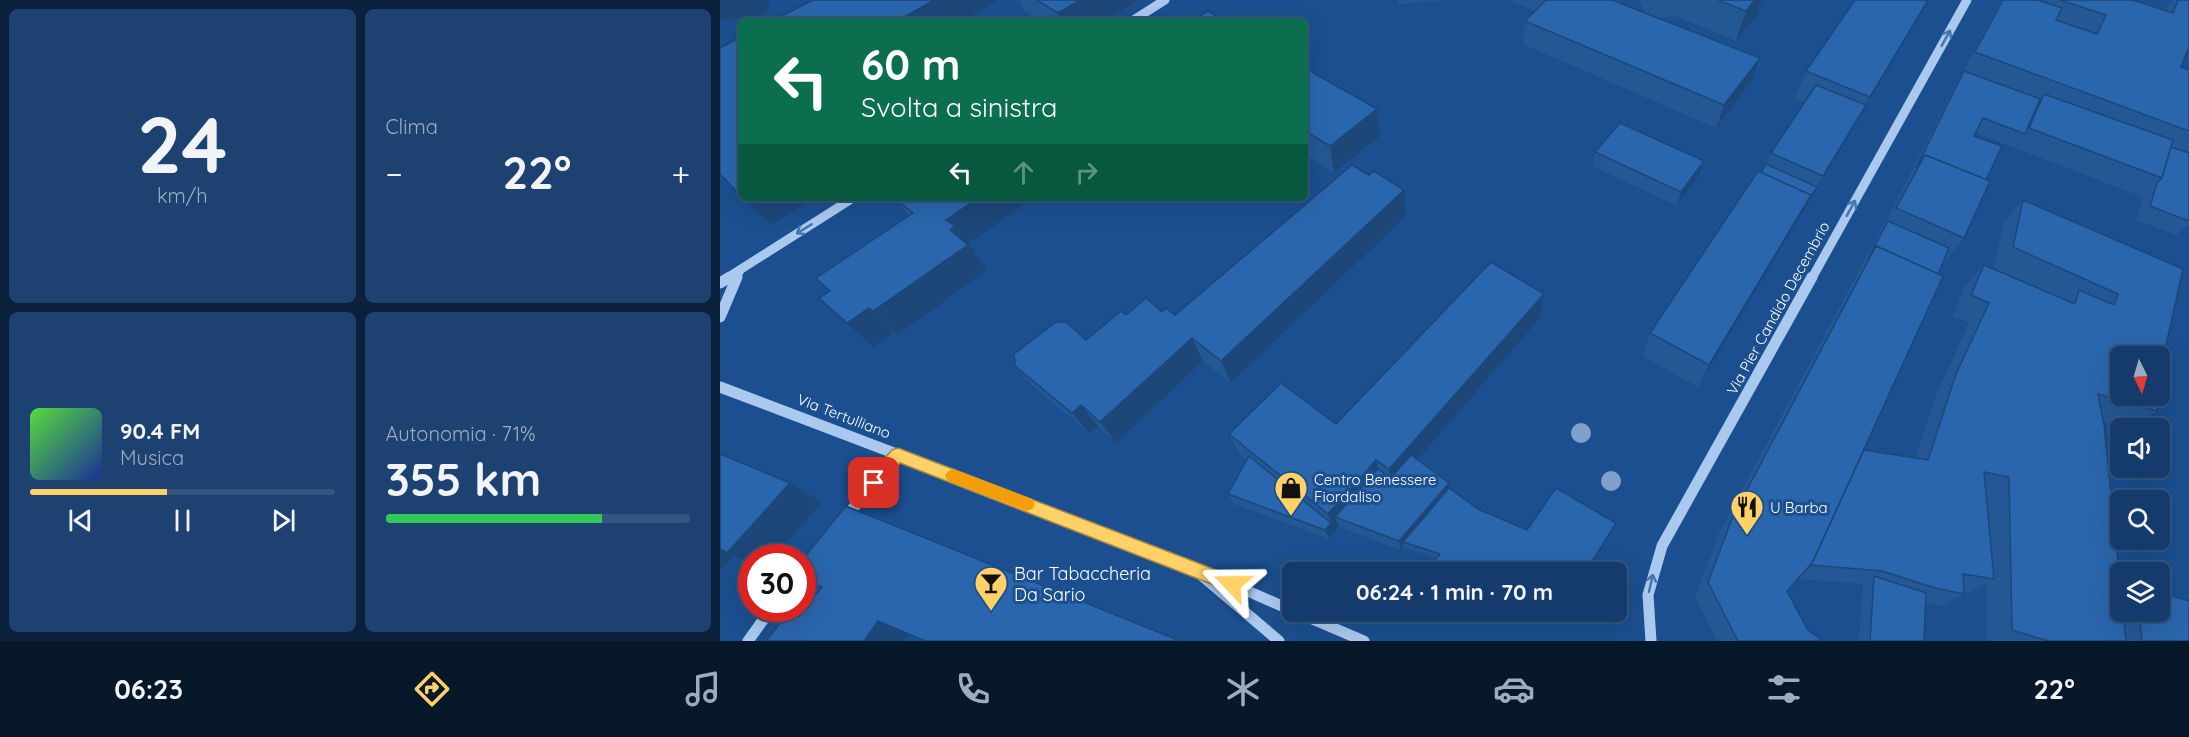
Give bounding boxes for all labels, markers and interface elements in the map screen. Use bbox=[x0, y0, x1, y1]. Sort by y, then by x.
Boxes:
one-way arrow bbox=[1941, 29, 1952, 47]
text: 60 m bbox=[861, 38, 961, 91]
icon: left bbox=[762, 42, 840, 120]
text: Svolta a sinistra bbox=[861, 90, 1057, 124]
text: 24 bbox=[137, 95, 227, 193]
text: Clima bbox=[386, 114, 438, 139]
text: 22° bbox=[503, 144, 571, 200]
text: − bbox=[386, 153, 403, 194]
text: + bbox=[671, 153, 690, 194]
icon: left bbox=[944, 156, 977, 189]
icon: ahead bbox=[1007, 156, 1040, 189]
icon: right bbox=[1070, 156, 1103, 189]
text: km/h bbox=[157, 183, 208, 208]
one-way arrow bbox=[1845, 200, 1857, 217]
street label: Via Pier Candido Decembrio bbox=[1722, 218, 1834, 398]
one-way arrow bbox=[796, 224, 813, 236]
north arrow bbox=[2110, 346, 2170, 406]
map controls bbox=[2110, 346, 2170, 622]
street label: Via Tertulliano bbox=[795, 389, 893, 443]
text: 90.4 FM bbox=[120, 417, 200, 445]
button: sound bbox=[2110, 418, 2170, 478]
text: Autonomia · 71% bbox=[386, 421, 536, 446]
text: Musica bbox=[120, 445, 184, 470]
text: 355 km bbox=[386, 451, 541, 507]
pin bbox=[848, 457, 899, 508]
icon: arrive bbox=[857, 466, 890, 499]
shop icon: Centro Benessere Fiordaliso bbox=[1273, 470, 1309, 517]
place label: Centro Benessere Fiordaliso bbox=[1314, 470, 1436, 506]
restaurant icon: U Barba bbox=[1729, 489, 1765, 536]
button: search bbox=[2110, 490, 2170, 550]
place label: U Barba bbox=[1770, 498, 1828, 517]
icon: previous bbox=[64, 504, 97, 537]
icon: pause bbox=[166, 504, 199, 537]
icon: next bbox=[267, 504, 300, 537]
speed limit sign: 30 bbox=[738, 544, 816, 622]
position arrow bbox=[1200, 552, 1264, 616]
place label: Bar Tabaccheria Da Sario bbox=[1014, 562, 1151, 606]
button: layers bbox=[2110, 562, 2170, 622]
bar icon: Bar Tabaccheria Da Sario bbox=[973, 565, 1009, 612]
one-way arrow bbox=[1646, 574, 1657, 593]
text: 06:24 · 1 min · 70 m bbox=[1356, 578, 1553, 606]
icon: directions bbox=[411, 668, 453, 710]
icon: music bbox=[682, 668, 724, 710]
icon: phone bbox=[952, 668, 994, 710]
icon: climate bbox=[1222, 668, 1264, 710]
icon: car bbox=[1493, 668, 1535, 710]
icon: filters bbox=[1763, 668, 1805, 710]
text: 06:23 bbox=[114, 672, 183, 706]
text: 22° bbox=[2033, 672, 2075, 706]

